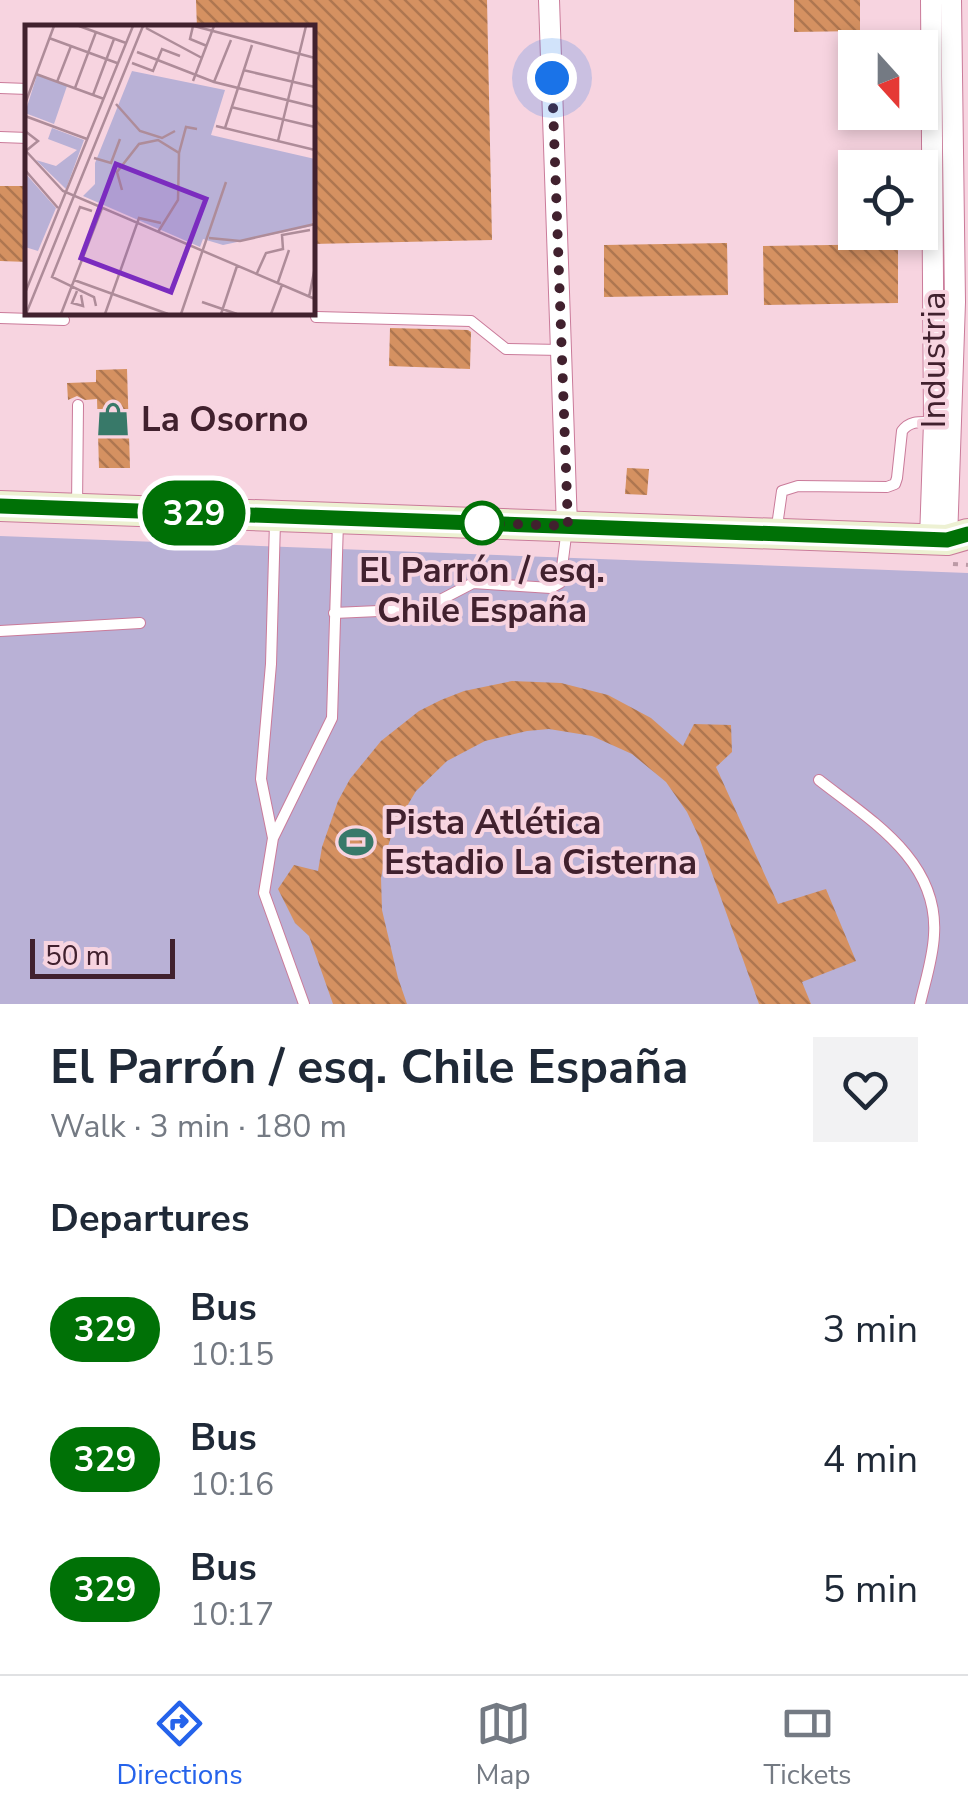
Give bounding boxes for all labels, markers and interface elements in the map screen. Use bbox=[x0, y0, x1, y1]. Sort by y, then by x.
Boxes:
inset map bbox=[25, 25, 315, 315]
north arrow bbox=[838, 30, 938, 130]
map controls bbox=[838, 30, 938, 250]
your location bbox=[527, 53, 577, 103]
button: locate bbox=[838, 150, 938, 250]
street label: Industria bbox=[910, 292, 957, 429]
place label: La Osorno bbox=[141, 396, 308, 443]
shop icon: La Osorno bbox=[94, 400, 132, 438]
line badge: 329 bbox=[136, 480, 252, 546]
text: 329 bbox=[162, 490, 226, 537]
marker: El Parrón / esq. Chile España bbox=[461, 502, 503, 544]
place label: El Parrón / esq. Chile España bbox=[359, 547, 605, 634]
place label: Pista Atlética Estadio La Cisterna bbox=[384, 799, 697, 886]
sports icon: Pista Atlética Estadio La Cisterna bbox=[337, 823, 375, 861]
scale bar bbox=[30, 934, 175, 978]
text: 50 m bbox=[45, 937, 110, 975]
text: El Parrón / esq. Chile España bbox=[50, 1034, 689, 1100]
button: heart bbox=[813, 1037, 918, 1142]
text: Walk · 3 min · 180 m bbox=[50, 1105, 347, 1148]
text: Departures bbox=[50, 1193, 249, 1244]
text: Bus bbox=[190, 1282, 257, 1333]
text: 3 min bbox=[823, 1304, 918, 1355]
text: 329 bbox=[73, 1306, 137, 1353]
text: 10:15 bbox=[190, 1333, 274, 1376]
text: Bus bbox=[190, 1412, 257, 1463]
text: 4 min bbox=[823, 1434, 918, 1485]
text: 329 bbox=[73, 1436, 137, 1483]
text: 10:16 bbox=[190, 1463, 274, 1506]
text: Bus bbox=[190, 1542, 257, 1593]
text: 5 min bbox=[823, 1564, 918, 1615]
text: 329 bbox=[73, 1566, 137, 1613]
text: 10:17 bbox=[190, 1593, 274, 1636]
tab: Directions bbox=[116, 1696, 243, 1794]
tab: Map bbox=[476, 1696, 531, 1794]
tab: Tickets bbox=[763, 1696, 852, 1794]

